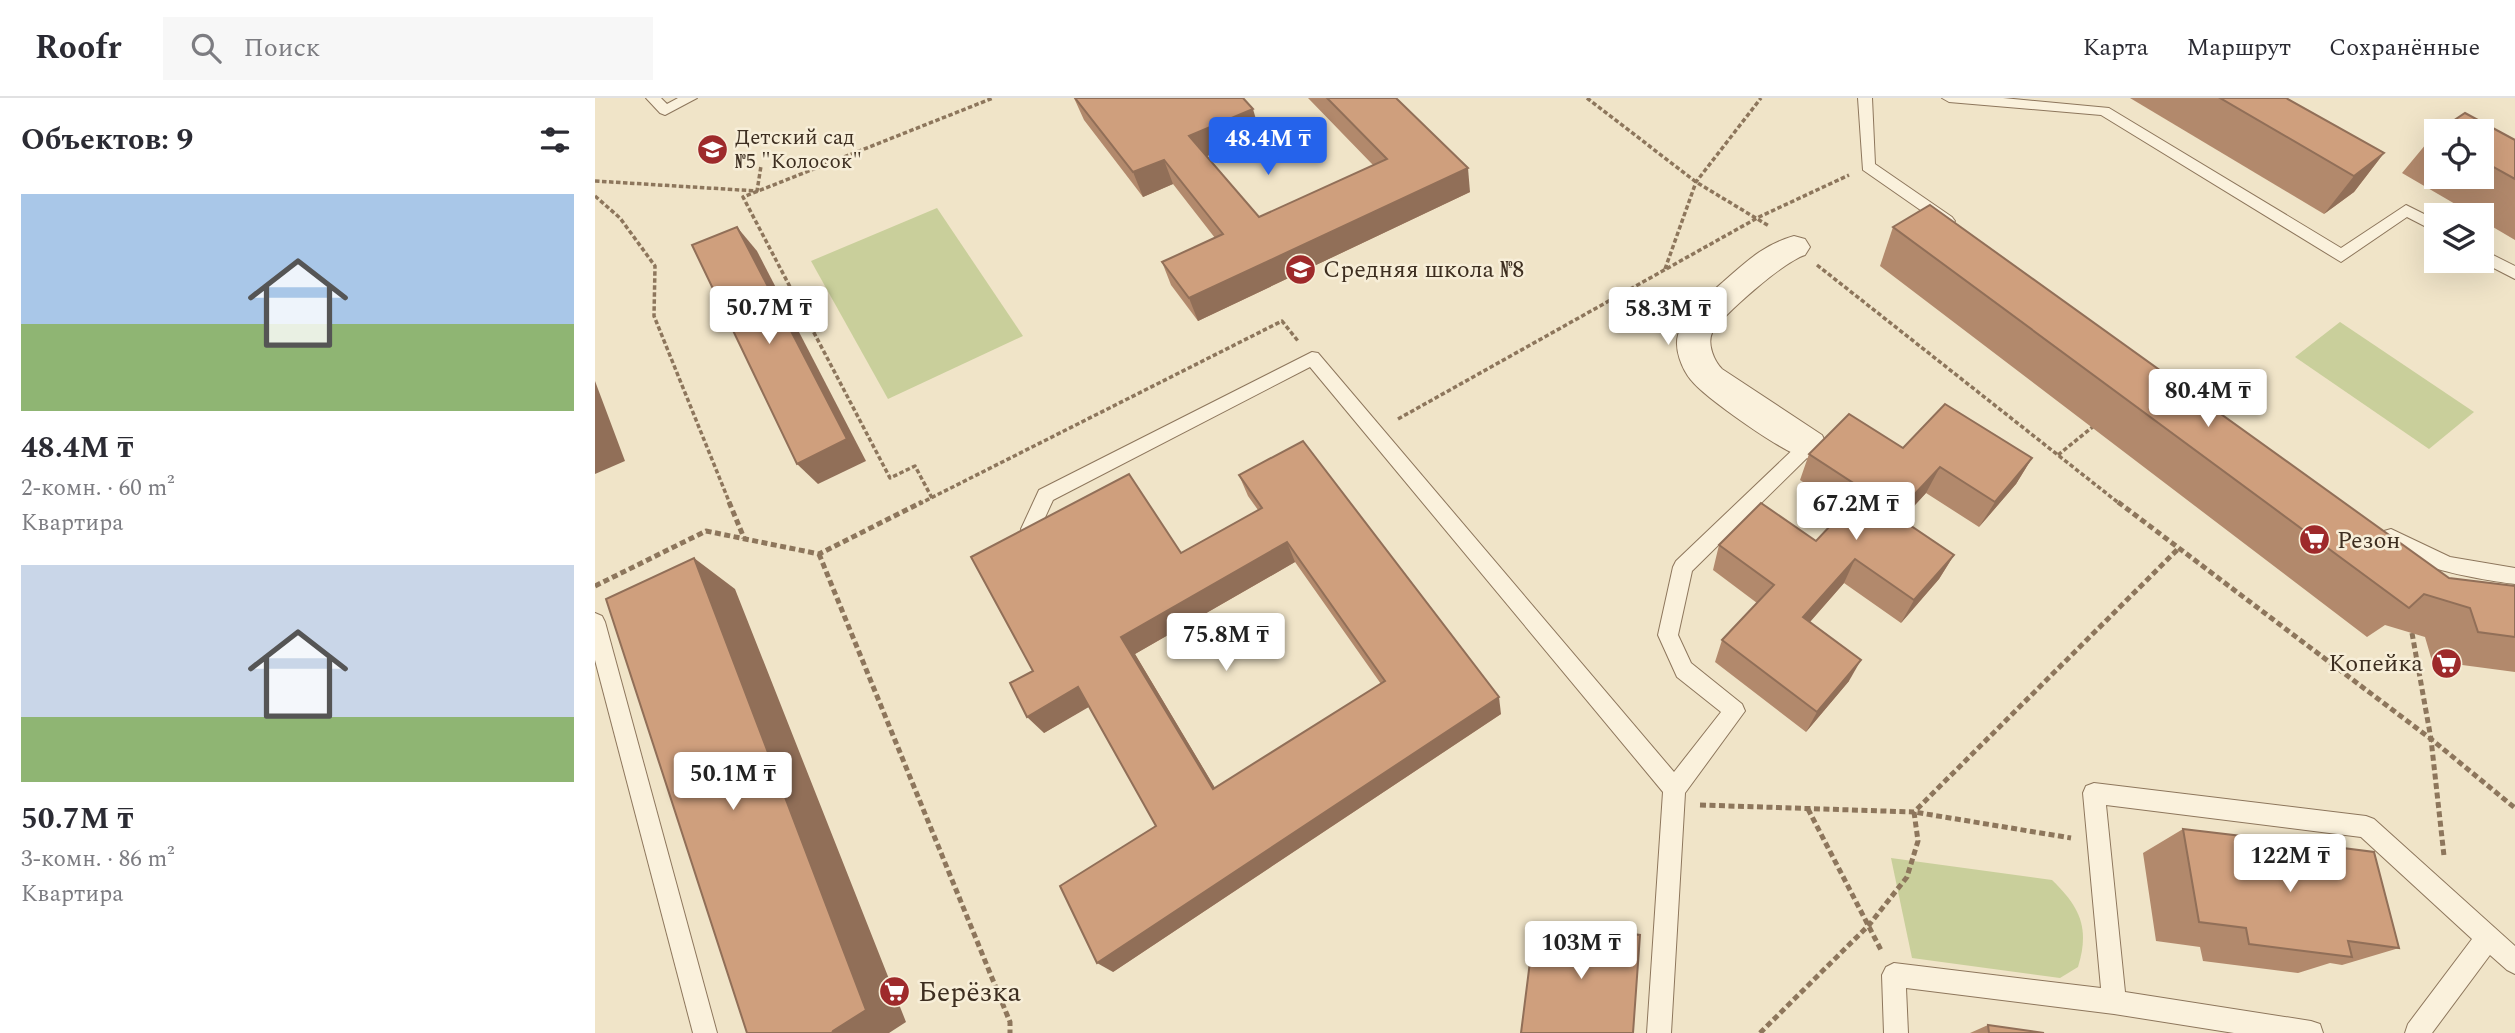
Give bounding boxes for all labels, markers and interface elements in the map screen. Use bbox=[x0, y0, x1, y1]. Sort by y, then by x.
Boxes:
search box bbox=[163, 17, 653, 80]
text: Roofr bbox=[35, 23, 121, 73]
text: Поиск bbox=[243, 28, 320, 68]
icon: search bbox=[187, 29, 225, 67]
text: Карта bbox=[2083, 30, 2148, 66]
text: Маршрут bbox=[2186, 30, 2291, 66]
text: Сохранённые bbox=[2329, 30, 2480, 66]
text: Объектов: 9 bbox=[21, 117, 193, 163]
pin: 48.4M ₸ bbox=[1203, 118, 1333, 177]
map controls bbox=[2424, 119, 2494, 273]
button: locate bbox=[2424, 119, 2494, 189]
icon: filters bbox=[536, 121, 574, 159]
place label: Детский сад №5 "Колосок" bbox=[735, 122, 862, 178]
text: 48.4M ₸ bbox=[1225, 122, 1311, 157]
school or university icon: Детский сад №5 "Колосок" bbox=[695, 132, 729, 166]
button: layers bbox=[2424, 203, 2494, 273]
icon: home bbox=[235, 240, 361, 366]
school or university icon: Средняя школа №8 bbox=[1283, 252, 1317, 286]
place label: Средняя школа №8 bbox=[1323, 252, 1524, 288]
pin: 50.7M ₸ bbox=[704, 286, 834, 346]
pin: 58.3M ₸ bbox=[1603, 288, 1733, 347]
text: 50.7M ₸ bbox=[726, 291, 812, 326]
text: 58.3M ₸ bbox=[1625, 292, 1711, 327]
pin: 80.4M ₸ bbox=[2143, 370, 2273, 429]
text: 80.4M ₸ bbox=[2165, 374, 2251, 409]
text: 48.4M ₸ bbox=[21, 425, 134, 471]
text: 2-комн. · 60 m² bbox=[21, 471, 175, 506]
pin: 67.2M ₸ bbox=[1791, 482, 1921, 542]
text: 67.2M ₸ bbox=[1813, 487, 1899, 522]
text: Квартира bbox=[21, 506, 124, 541]
supermarket icon: Резон bbox=[2297, 523, 2331, 557]
place label: Резон bbox=[2337, 523, 2401, 559]
icon: home bbox=[235, 611, 361, 737]
pin: 75.8M ₸ bbox=[1161, 614, 1291, 673]
text: 75.8M ₸ bbox=[1183, 618, 1269, 653]
place label: Копейка bbox=[2328, 646, 2423, 682]
supermarket icon: Копейка bbox=[2429, 646, 2463, 680]
pin: 50.1M ₸ bbox=[668, 752, 798, 812]
text: 50.1M ₸ bbox=[690, 757, 776, 792]
text: 50.7M ₸ bbox=[21, 796, 134, 842]
pin: 122M ₸ bbox=[2233, 834, 2347, 894]
text: 122M ₸ bbox=[2250, 839, 2330, 874]
text: 3-комн. · 86 m² bbox=[21, 842, 175, 877]
text: Квартира bbox=[21, 877, 124, 912]
pin: 103M ₸ bbox=[1524, 922, 1638, 981]
text: 103M ₸ bbox=[1541, 926, 1621, 961]
place label: Берёзка bbox=[918, 971, 1021, 1014]
supermarket icon: Берёзка bbox=[878, 974, 912, 1008]

